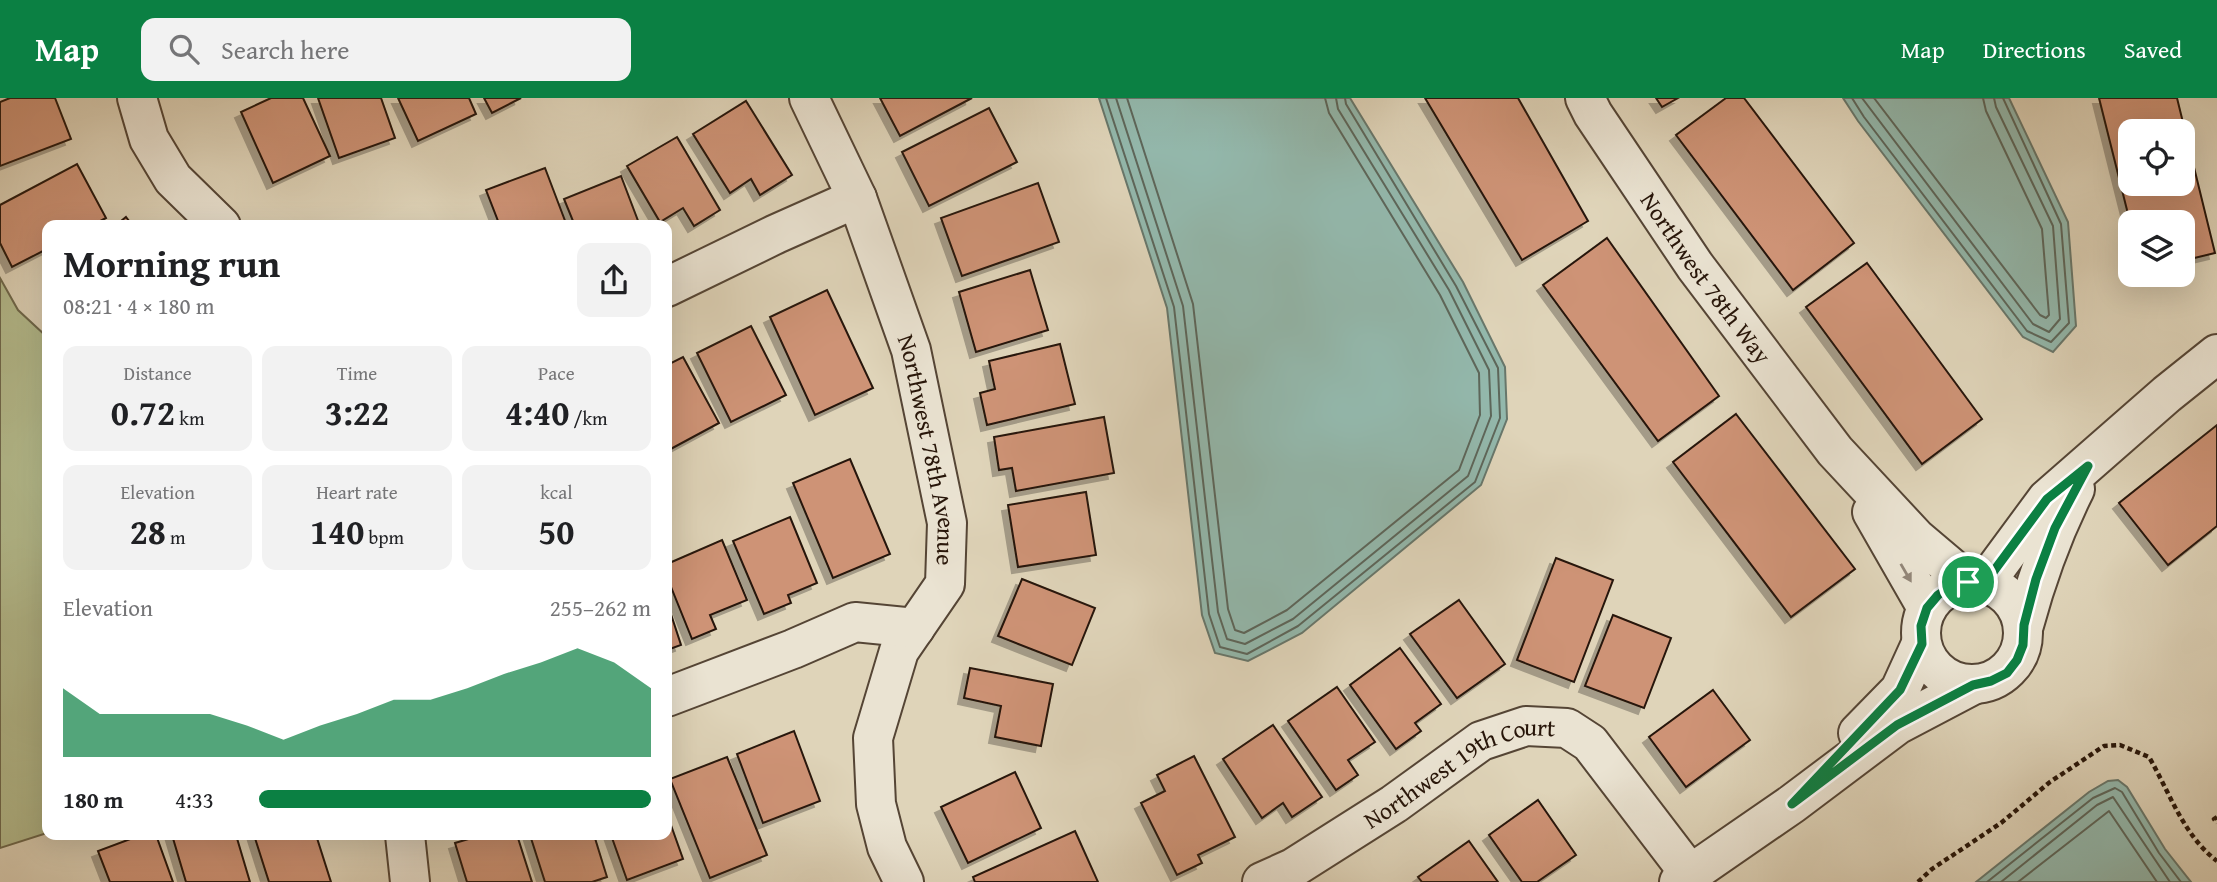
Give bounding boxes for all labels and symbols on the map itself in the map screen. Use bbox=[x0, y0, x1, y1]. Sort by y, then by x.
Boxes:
street label: Northwest 78th Way bbox=[1633, 185, 1780, 371]
street label: Northwest 78th Avenue bbox=[889, 329, 965, 566]
pin bbox=[1938, 552, 1998, 612]
one-way arrow bbox=[1900, 563, 1912, 583]
street label: Northwest 19th Court bbox=[1356, 708, 1557, 837]

